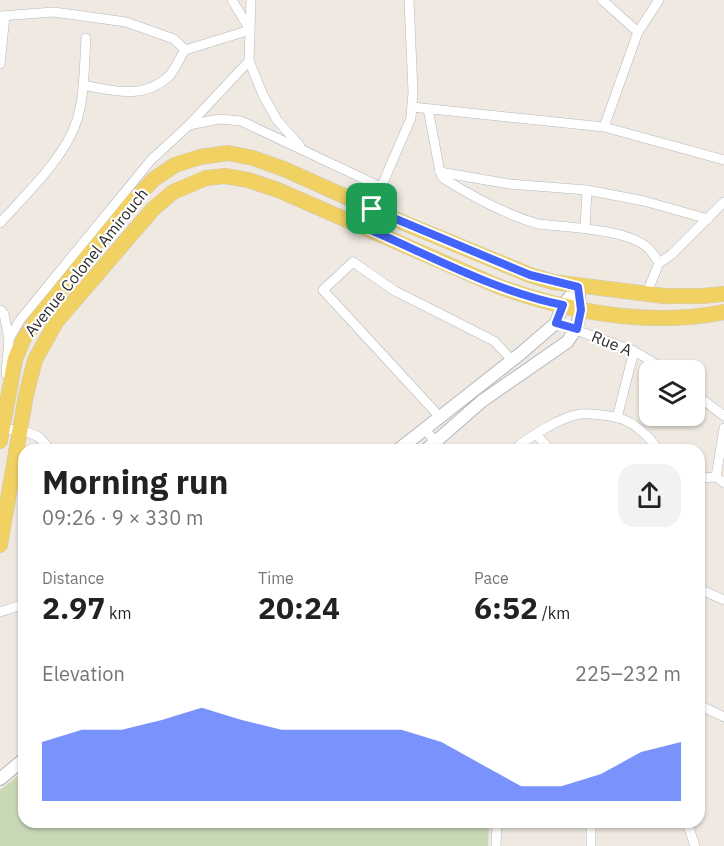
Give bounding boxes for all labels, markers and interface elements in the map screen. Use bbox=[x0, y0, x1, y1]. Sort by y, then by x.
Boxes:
pin bbox=[346, 183, 397, 234]
street label: Avenue Colonel Amirouch bbox=[20, 184, 152, 340]
icon: arrive bbox=[355, 192, 388, 225]
street label: Rue A bbox=[589, 326, 635, 360]
map controls bbox=[639, 360, 705, 426]
button: layers bbox=[639, 360, 705, 426]
text: Morning run bbox=[42, 460, 228, 503]
button: share bbox=[618, 464, 681, 527]
text: 09:26 · 9 × 330 m bbox=[42, 504, 203, 531]
text: Distance bbox=[42, 568, 104, 588]
text: Time bbox=[258, 568, 294, 588]
text: Pace bbox=[474, 568, 509, 588]
text: 2.97 bbox=[42, 588, 105, 627]
text: 20:24 bbox=[258, 588, 340, 627]
text: 6:52 bbox=[474, 588, 538, 627]
text: km bbox=[105, 603, 132, 623]
text: /km bbox=[538, 603, 570, 623]
text: Elevation bbox=[42, 660, 125, 687]
text: 225–232 m bbox=[575, 660, 681, 687]

